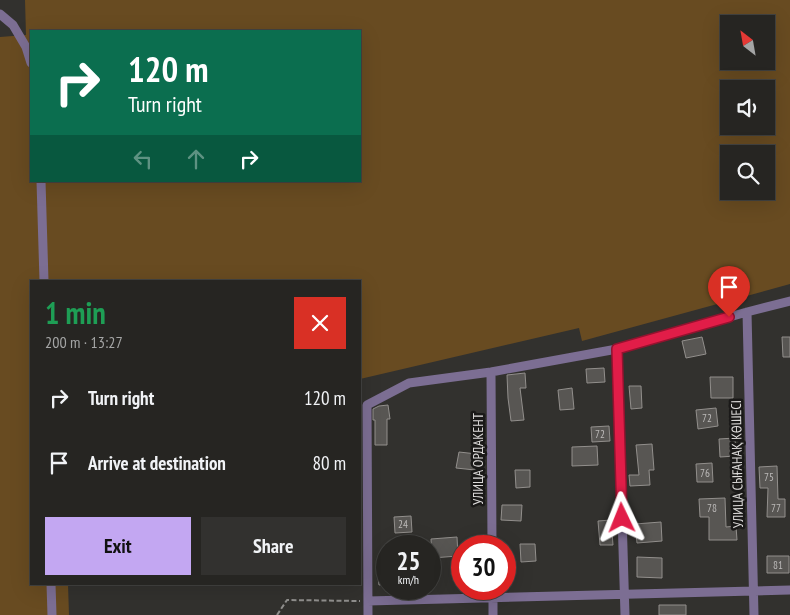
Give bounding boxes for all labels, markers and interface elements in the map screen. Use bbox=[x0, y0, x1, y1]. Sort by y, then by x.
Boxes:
north arrow bbox=[720, 15, 775, 70]
map controls bbox=[720, 15, 775, 200]
text: 120 m bbox=[128, 46, 209, 92]
icon: right bbox=[45, 50, 110, 115]
button: sound bbox=[720, 80, 775, 135]
text: Turn right bbox=[128, 90, 202, 118]
icon: left bbox=[129, 145, 157, 173]
icon: ahead bbox=[182, 145, 210, 173]
icon: right bbox=[235, 145, 263, 173]
button: search bbox=[720, 145, 775, 200]
pin bbox=[708, 266, 750, 317]
icon: arrive bbox=[715, 273, 743, 301]
text: 1 min bbox=[45, 293, 106, 332]
button: close bbox=[294, 297, 346, 349]
text: 200 m · 13:27 bbox=[45, 332, 123, 352]
icon: right bbox=[45, 384, 73, 412]
text: Turn right bbox=[88, 386, 154, 410]
text: 120 m bbox=[304, 386, 346, 410]
street label: УЛИЦА СЫҒАНАҚ КӨШЕСІ bbox=[727, 400, 747, 528]
house number: 72 bbox=[702, 411, 712, 425]
street label: УЛИЦА ОРДАКЕНТ bbox=[469, 412, 487, 505]
house number: 72 bbox=[595, 427, 605, 441]
icon: arrive bbox=[45, 449, 73, 477]
text: Arrive at destination bbox=[88, 451, 226, 475]
text: 80 m bbox=[313, 451, 346, 475]
house number: 76 bbox=[700, 466, 710, 480]
house number: 75 bbox=[764, 470, 774, 484]
position arrow bbox=[595, 491, 647, 543]
house number: 78 bbox=[707, 501, 717, 515]
house number: 77 bbox=[771, 501, 781, 515]
button: Exit bbox=[45, 517, 191, 575]
button: Share bbox=[201, 517, 346, 575]
house number: 24 bbox=[398, 517, 408, 531]
speed limit sign: 30 bbox=[451, 535, 516, 600]
text: 25 bbox=[397, 545, 420, 577]
house number: 81 bbox=[773, 558, 783, 572]
text: km/h bbox=[398, 572, 419, 587]

